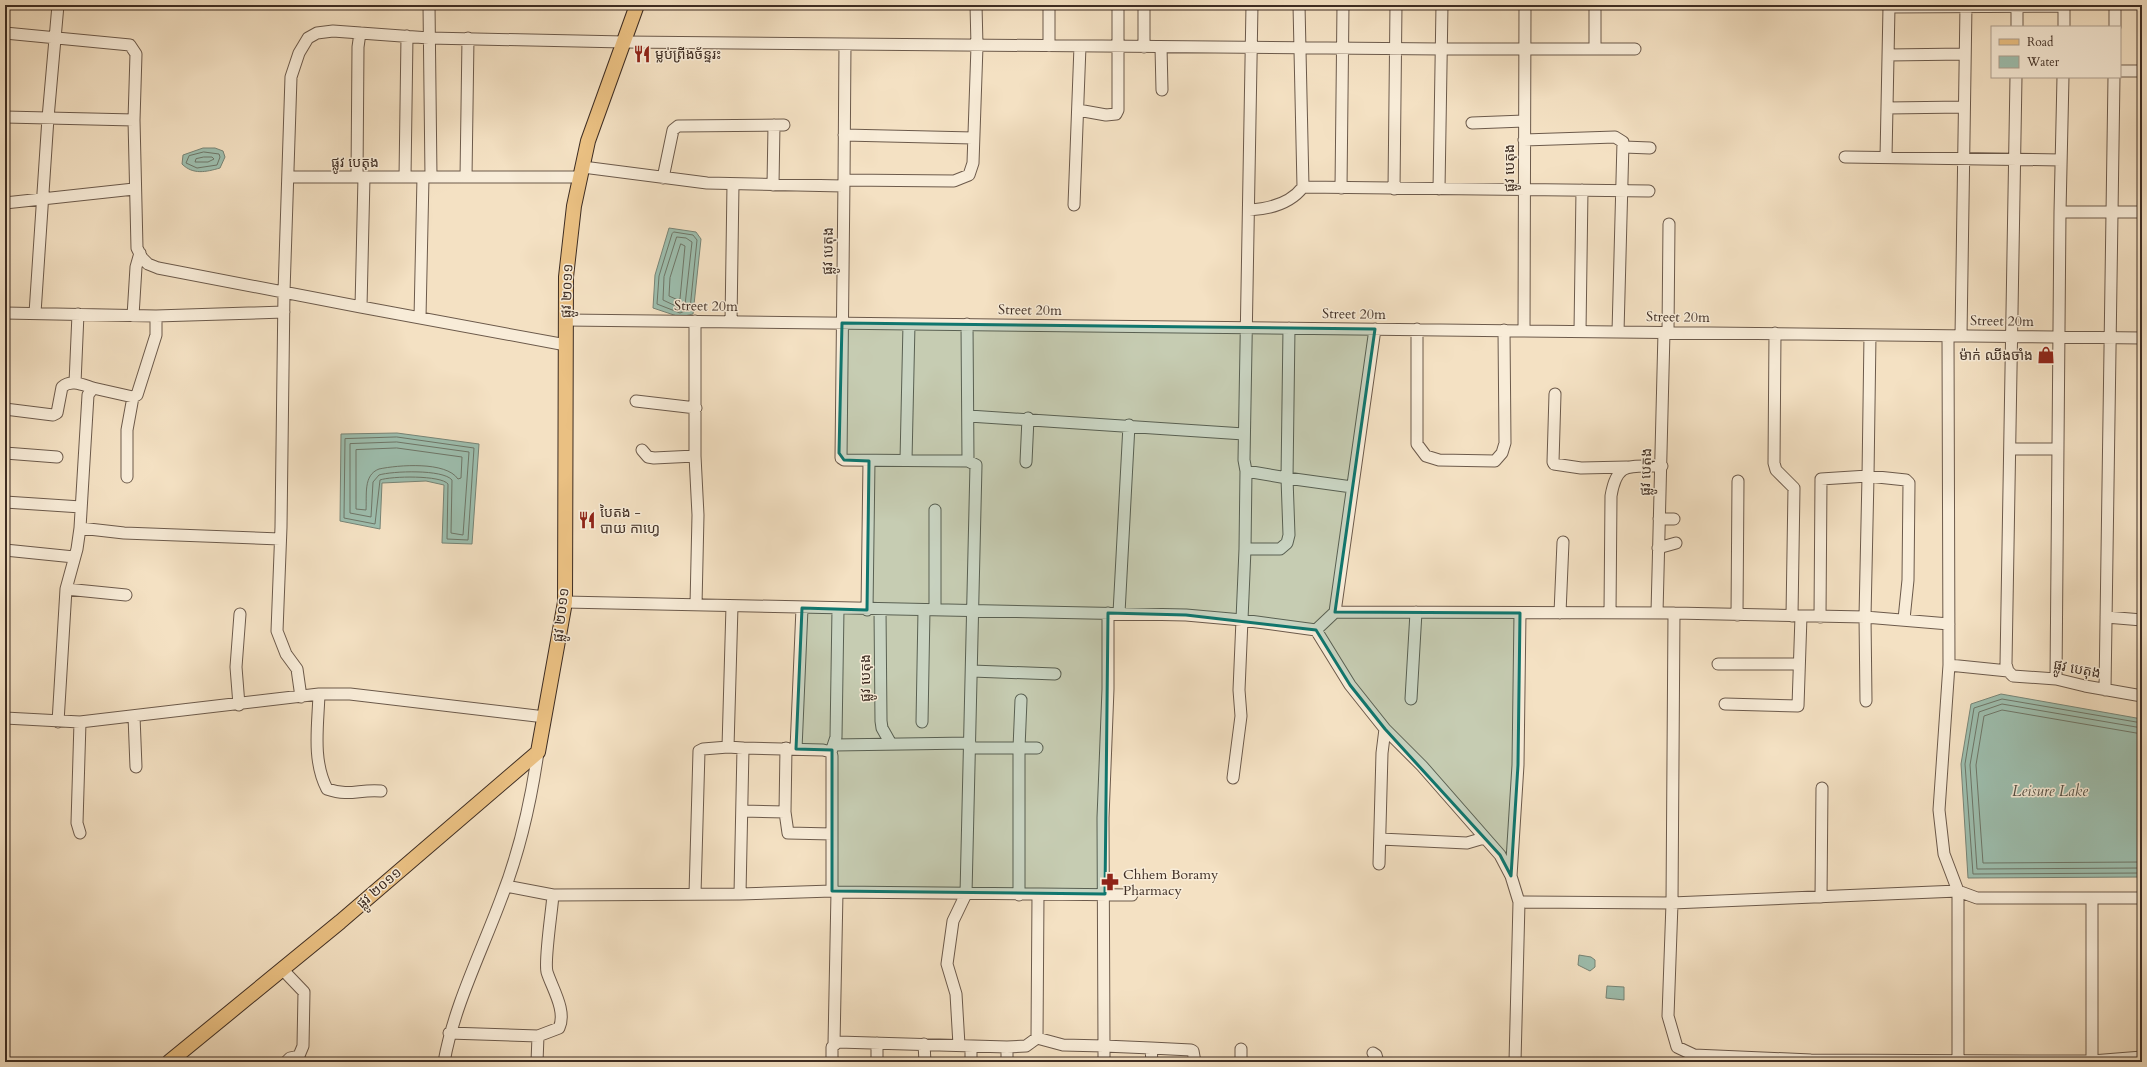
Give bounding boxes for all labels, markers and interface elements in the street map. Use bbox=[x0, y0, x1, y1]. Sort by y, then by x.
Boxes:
legend bbox=[1991, 26, 2121, 78]
text: Road bbox=[2027, 34, 2054, 50]
restaurant icon: ម្លប់ព្រីងច័ន្ទរះ bbox=[632, 44, 652, 64]
place label: ម្លប់ព្រីងច័ន្ទរះ bbox=[655, 45, 722, 64]
text: Water bbox=[2026, 54, 2060, 70]
street label: ផ្លូវ បេតុង bbox=[1500, 144, 1521, 192]
street label: ផ្លូវ បេតុង bbox=[331, 153, 379, 174]
street label: ផ្លូវ បេតុង bbox=[818, 227, 840, 275]
street label: ផ្លូវ ២០១១ bbox=[557, 263, 580, 319]
street label: Street 20m bbox=[674, 296, 738, 316]
street label: Street 20m bbox=[998, 300, 1062, 320]
street label: Street 20m bbox=[1322, 304, 1386, 324]
street label: Street 20m bbox=[1646, 307, 1710, 327]
street label: Street 20m bbox=[1970, 311, 2034, 331]
shop icon: ម៉ាក់ ឈីងចាំង bbox=[2036, 345, 2056, 365]
place label: ម៉ាក់ ឈីងចាំង bbox=[1959, 346, 2033, 365]
street label: ផ្លូវ បេតុង bbox=[1636, 448, 1658, 496]
place label: បៃតង - បាយ កាហ្វេ bbox=[600, 503, 660, 538]
restaurant icon: បៃតង - បាយ កាហ្វេ bbox=[577, 510, 597, 530]
street label: ផ្លូវ ២០១១ bbox=[548, 587, 576, 643]
street label: ផ្លូវ បេតុង bbox=[856, 654, 877, 702]
street label: ផ្លូវ បេតុង bbox=[2051, 655, 2102, 685]
water label: Leisure Lake bbox=[2012, 781, 2088, 801]
street label: ផ្លូវ ២០១១ bbox=[352, 863, 407, 915]
place label: Chhem Boramy Pharmacy bbox=[1123, 865, 1219, 900]
pharmacy icon: Chhem Boramy Pharmacy bbox=[1100, 872, 1120, 892]

